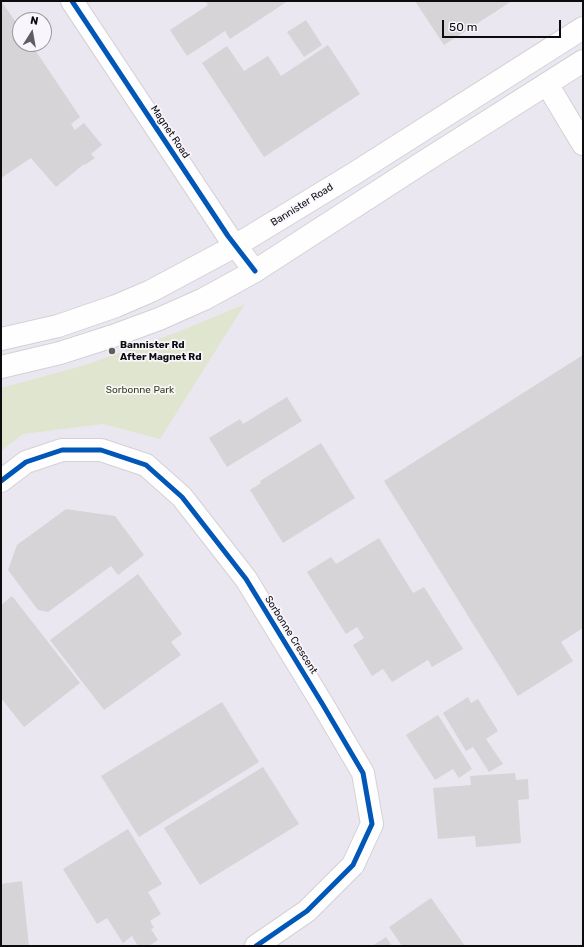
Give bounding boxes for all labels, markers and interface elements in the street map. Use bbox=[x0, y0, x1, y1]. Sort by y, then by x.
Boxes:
north arrow bbox=[12, 12, 52, 52]
scale bar bbox=[444, 12, 563, 38]
text: N bbox=[29, 14, 39, 28]
text: 50 m bbox=[449, 20, 477, 34]
street label: Magnet Road bbox=[148, 103, 192, 161]
street label: Bannister Road bbox=[269, 181, 335, 229]
place label: Bannister Rd After Magnet Rd bbox=[120, 339, 201, 362]
marker: Bannister Rd After Magnet Rd bbox=[107, 346, 117, 356]
park label: Sorbonne Park bbox=[106, 384, 174, 396]
street label: Sorbonne Crescent bbox=[262, 594, 320, 676]

